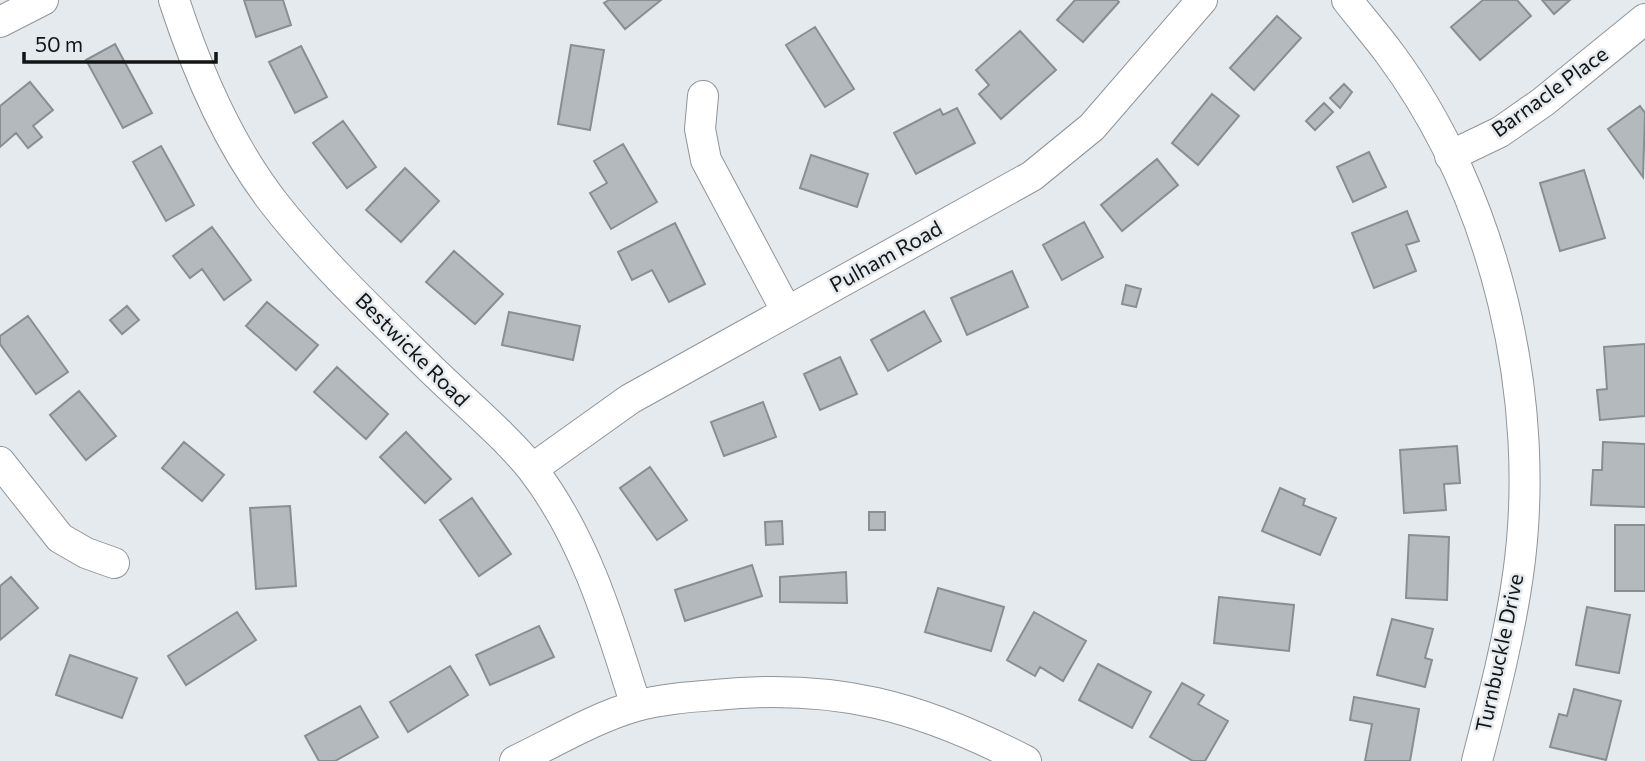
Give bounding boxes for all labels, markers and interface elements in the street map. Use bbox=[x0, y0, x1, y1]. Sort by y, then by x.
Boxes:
scale bar bbox=[24, 21, 217, 65]
text: 50 m bbox=[35, 31, 83, 56]
street label: Barnacle Place bbox=[1486, 40, 1612, 141]
street label: Pulham Road bbox=[825, 215, 946, 297]
street label: Bestwicke Road bbox=[351, 287, 475, 411]
street label: Turnbuckle Drive bbox=[1470, 571, 1527, 734]

